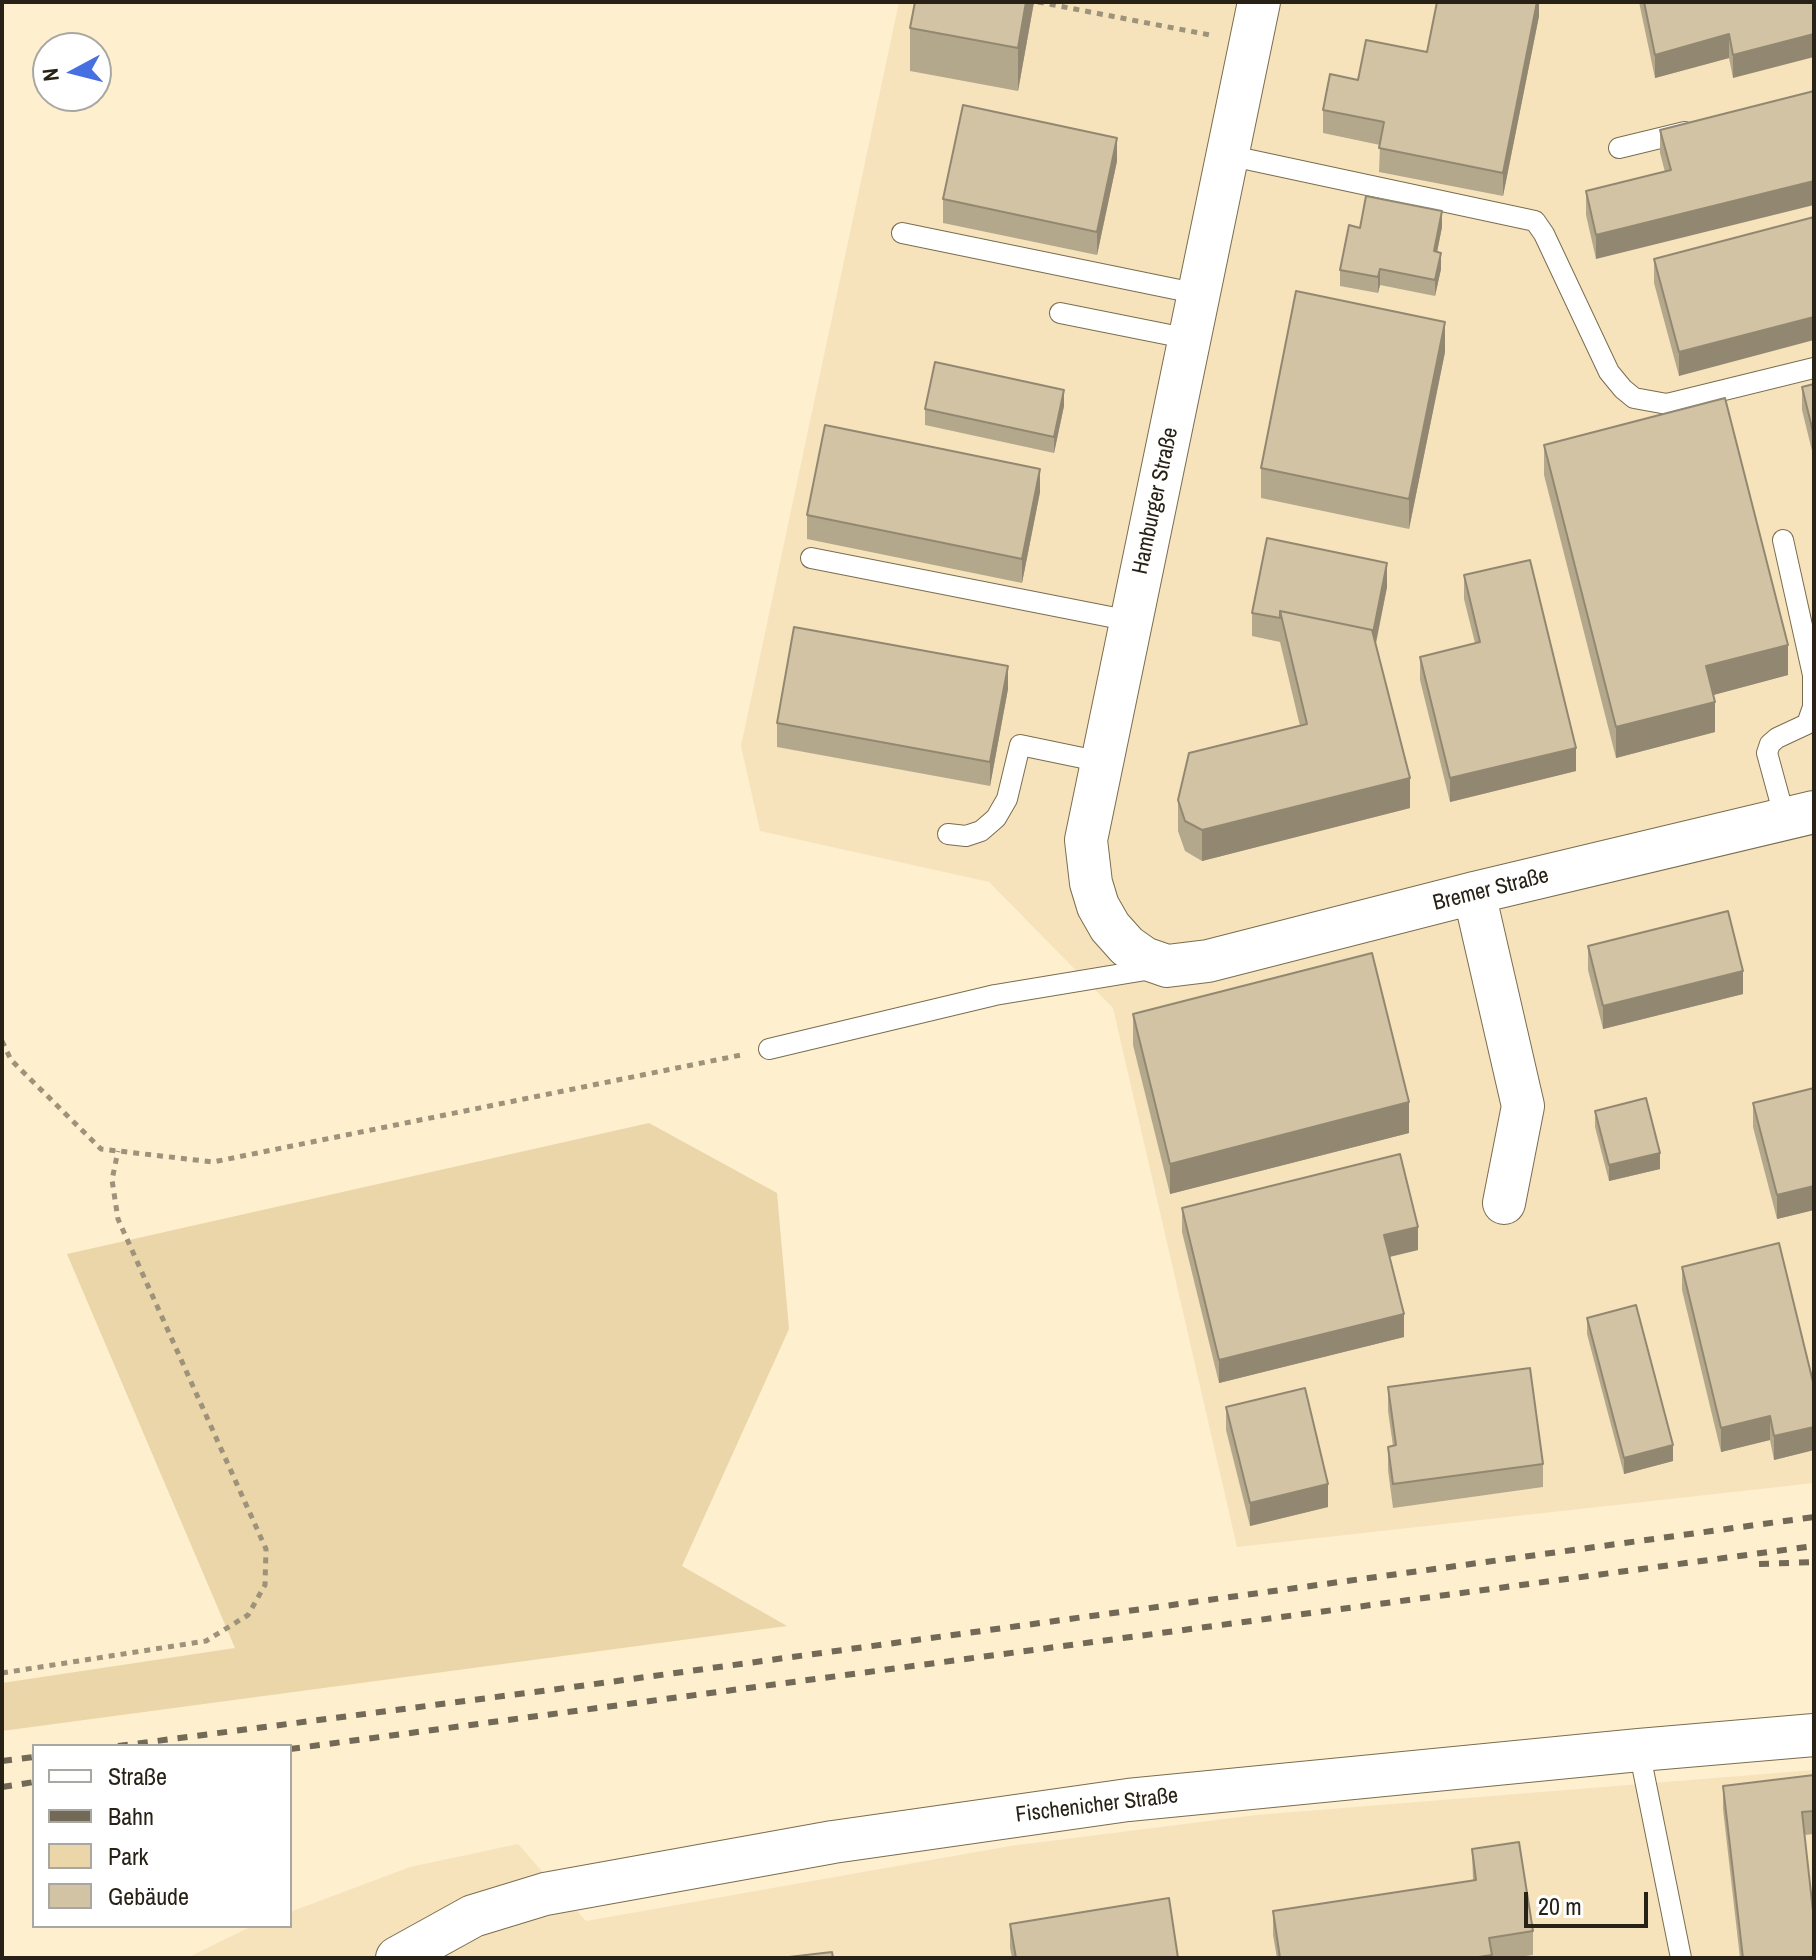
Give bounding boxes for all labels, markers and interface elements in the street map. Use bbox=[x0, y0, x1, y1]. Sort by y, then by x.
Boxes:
north arrow bbox=[32, 32, 112, 112]
text: N bbox=[34, 66, 66, 83]
street label: Hamburger Straße bbox=[1128, 425, 1184, 577]
street label: Bremer Straße bbox=[1430, 863, 1552, 917]
legend bbox=[32, 1744, 292, 1928]
text: Straße bbox=[108, 1760, 167, 1792]
street label: Fischenicher Straße bbox=[1014, 1783, 1180, 1829]
text: Bahn bbox=[108, 1800, 154, 1832]
text: Park bbox=[108, 1840, 148, 1872]
scale bar bbox=[1528, 1876, 1652, 1926]
text: Gebäude bbox=[108, 1880, 189, 1912]
text: 20 m bbox=[1538, 1890, 1582, 1922]

